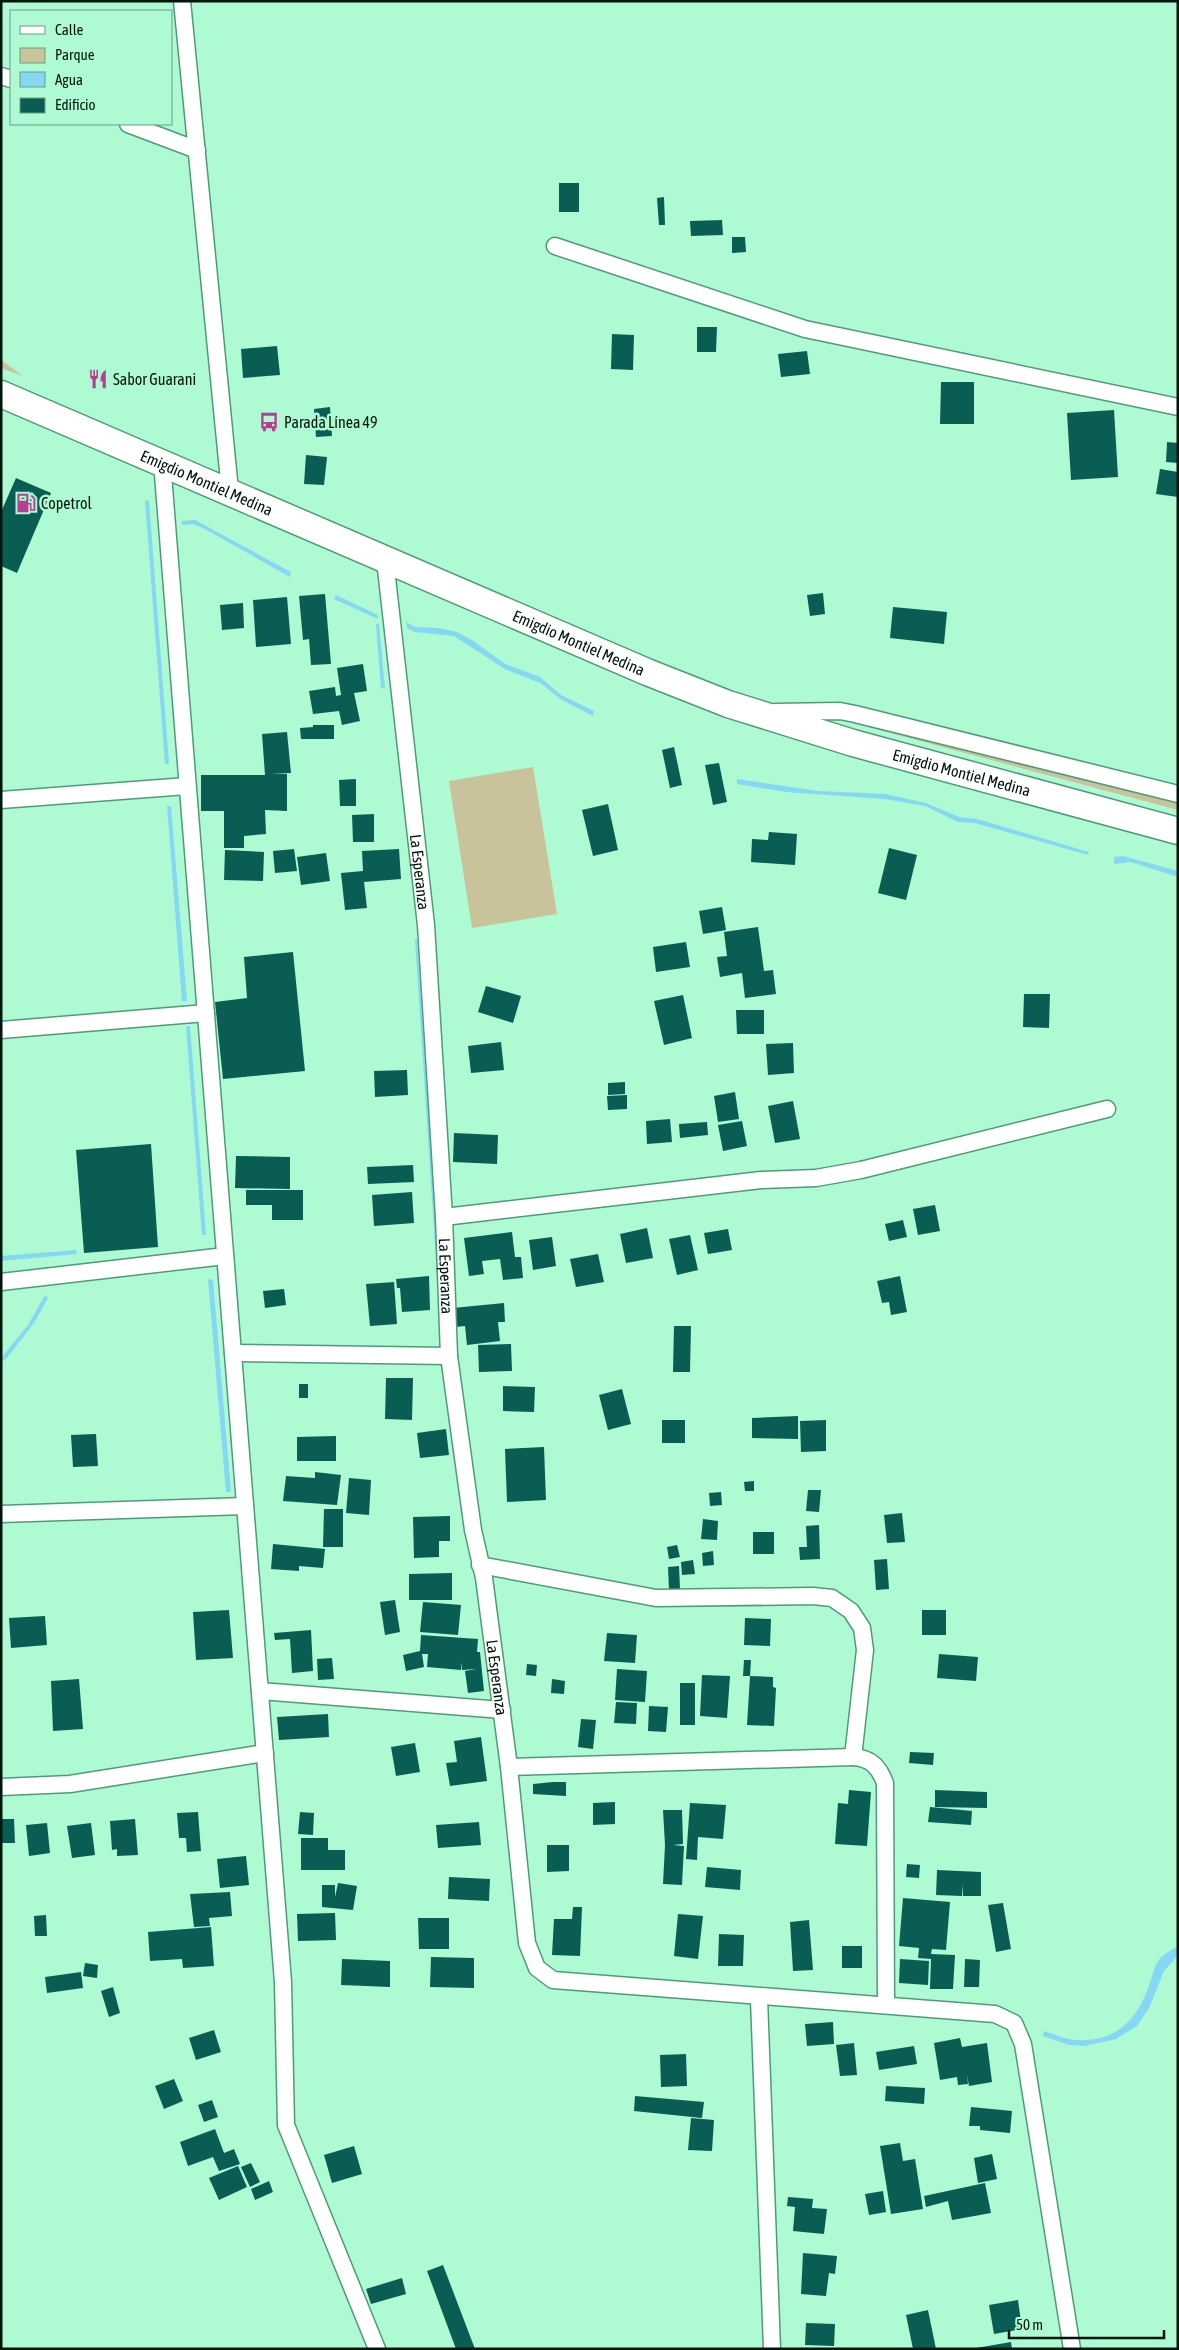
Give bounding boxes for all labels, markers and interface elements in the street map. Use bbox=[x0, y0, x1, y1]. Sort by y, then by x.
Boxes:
legend bbox=[10, 10, 172, 125]
text: Calle bbox=[55, 21, 84, 38]
text: Parque bbox=[55, 46, 95, 63]
text: Agua bbox=[55, 71, 83, 88]
text: Edificio bbox=[55, 96, 96, 113]
restaurant icon: Sabor Guarani bbox=[87, 368, 109, 390]
place label: Sabor Guarani bbox=[113, 370, 196, 388]
bus stop icon: Parada Línea 49 bbox=[258, 411, 280, 433]
place label: Parada Línea 49 bbox=[284, 413, 378, 431]
street label: Emigdio Montiel Medina bbox=[138, 446, 276, 519]
fuel station icon: Copetrol bbox=[15, 492, 37, 514]
place label: Copetrol bbox=[41, 494, 92, 513]
street label: Emigdio Montiel Medina bbox=[510, 606, 648, 679]
street label: Emigdio Montiel Medina bbox=[891, 745, 1033, 800]
street label: La Esperanza bbox=[407, 833, 433, 911]
street label: La Esperanza bbox=[436, 1238, 456, 1314]
street label: La Esperanza bbox=[483, 1638, 511, 1716]
scale bar bbox=[1009, 2308, 1164, 2340]
text: 50 m bbox=[1016, 2316, 1043, 2333]

